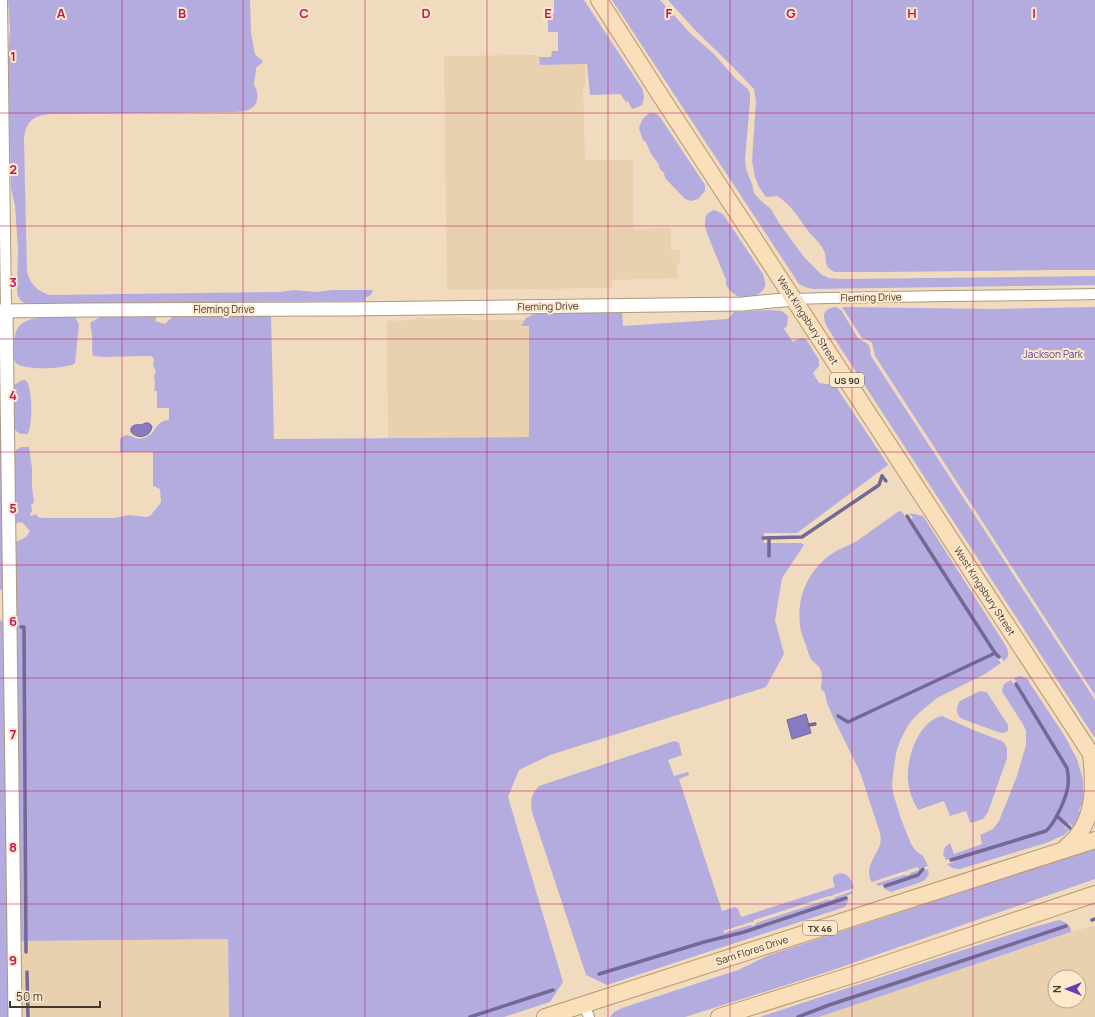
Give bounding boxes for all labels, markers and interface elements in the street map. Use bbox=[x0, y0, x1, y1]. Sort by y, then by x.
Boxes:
text: A bbox=[57, 4, 66, 22]
text: B bbox=[178, 4, 186, 22]
text: C bbox=[299, 4, 309, 22]
text: D bbox=[421, 4, 431, 22]
text: E bbox=[544, 4, 552, 22]
text: F bbox=[666, 4, 673, 22]
text: G bbox=[786, 4, 796, 22]
text: H bbox=[907, 4, 917, 22]
text: I bbox=[1032, 4, 1036, 22]
text: 1 bbox=[10, 47, 16, 65]
text: 2 bbox=[9, 160, 17, 178]
text: 3 bbox=[9, 273, 17, 291]
street label: West Kingsbury Street bbox=[774, 273, 842, 367]
street label: Fleming Drive bbox=[840, 289, 902, 305]
street label: Fleming Drive bbox=[517, 298, 579, 314]
street label: Fleming Drive bbox=[193, 302, 255, 316]
park label: Jackson Park bbox=[1023, 347, 1084, 361]
road number: US 90 bbox=[830, 373, 864, 387]
text: 4 bbox=[9, 386, 17, 404]
text: 5 bbox=[9, 499, 17, 517]
street label: West Kingsbury Street bbox=[951, 544, 1019, 638]
text: 6 bbox=[9, 612, 17, 630]
text: 7 bbox=[10, 725, 17, 743]
text: 8 bbox=[9, 838, 17, 856]
road number: TX 46 bbox=[803, 921, 837, 935]
street label: Sam Flores Drive bbox=[714, 932, 790, 968]
text: 9 bbox=[9, 951, 17, 969]
north arrow bbox=[1047, 969, 1087, 1009]
scale bar bbox=[10, 983, 100, 1009]
text: N bbox=[1049, 985, 1064, 993]
text: 50 m bbox=[16, 988, 43, 1005]

